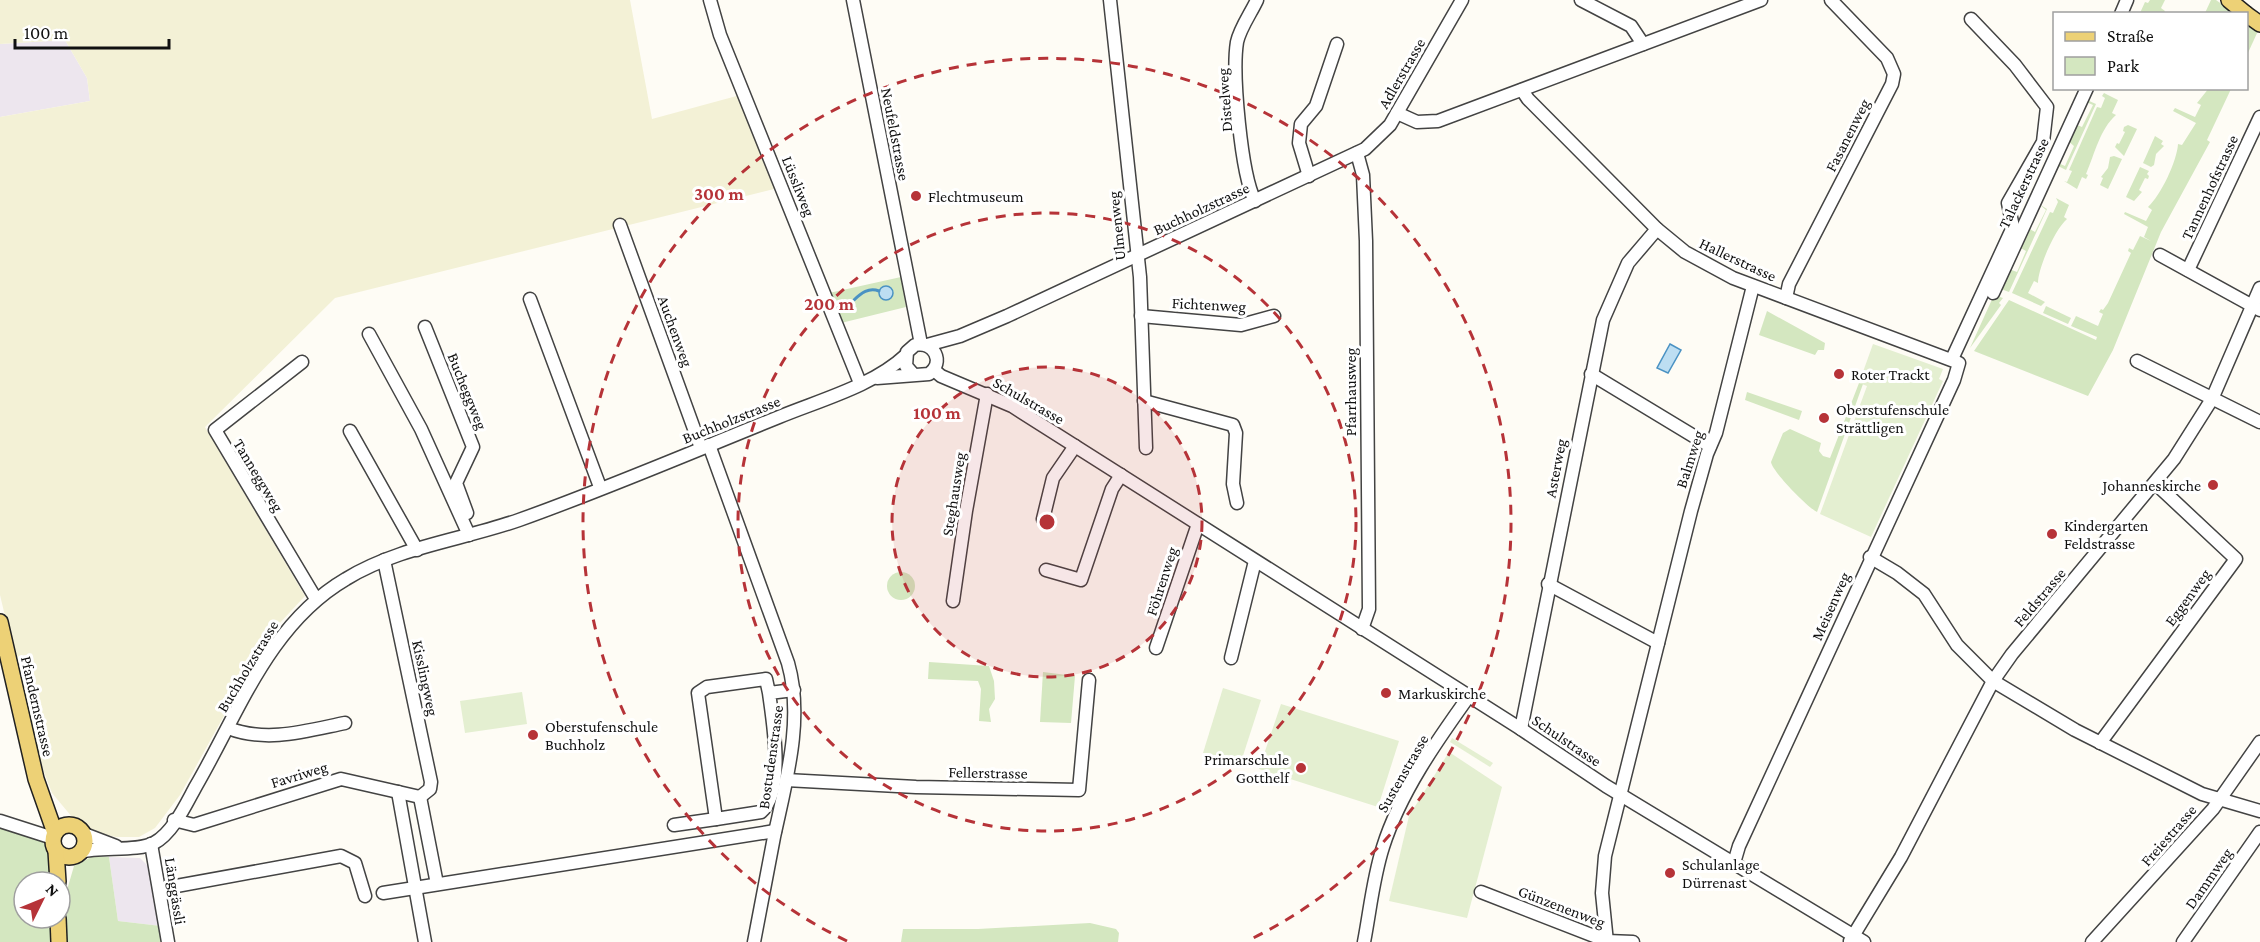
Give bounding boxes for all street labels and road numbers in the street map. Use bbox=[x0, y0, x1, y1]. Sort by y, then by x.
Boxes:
street label: Adlerstrasse bbox=[1375, 35, 1428, 111]
street label: Distelweg bbox=[1214, 67, 1236, 132]
street label: Neufeldstrasse bbox=[878, 86, 913, 182]
street label: Fasanenweg bbox=[1822, 96, 1874, 175]
street label: Tannenhofstrasse bbox=[2178, 132, 2241, 242]
street label: Talackerstrasse bbox=[1995, 135, 2052, 231]
street label: Lüssliweg bbox=[778, 153, 818, 220]
street label: Buchholzstrasse bbox=[1151, 179, 1252, 238]
street label: Ulmenweg bbox=[1104, 190, 1130, 261]
street label: Hallerstrasse bbox=[1697, 234, 1779, 285]
street label: Auchenweg bbox=[654, 293, 696, 370]
street label: Fichtenweg bbox=[1171, 294, 1247, 316]
street label: Pfarrhausweg bbox=[1342, 347, 1360, 436]
street label: Bucheggweg bbox=[444, 350, 491, 433]
street label: Schulstrasse bbox=[990, 373, 1067, 428]
street label: Buchholzstrasse bbox=[680, 392, 783, 447]
street label: Balmweg bbox=[1672, 428, 1708, 490]
street label: Tanneggweg bbox=[229, 436, 287, 515]
street label: Asterweg bbox=[1541, 437, 1571, 499]
street label: Steghausweg bbox=[938, 451, 970, 537]
street label: Föhrenweg bbox=[1142, 544, 1182, 618]
street label: Feldstrasse bbox=[2010, 565, 2069, 630]
street label: Eggenweg bbox=[2161, 565, 2215, 630]
street label: Meisenweg bbox=[1808, 569, 1854, 643]
street label: Buchholzstrasse bbox=[213, 617, 281, 715]
street label: Kisslingweg bbox=[408, 639, 442, 718]
street label: Pfandernstrasse bbox=[18, 654, 57, 758]
street label: Bostudenstrasse bbox=[755, 704, 786, 810]
street label: Schulstrasse bbox=[1529, 711, 1604, 770]
street label: Sustenstrasse bbox=[1373, 731, 1432, 815]
street label: Favriweg bbox=[269, 758, 330, 792]
street label: Fellerstrasse bbox=[948, 763, 1028, 782]
street label: Freiestrasse bbox=[2137, 801, 2200, 869]
street label: Dammweg bbox=[2181, 844, 2236, 912]
street label: Länggässli bbox=[161, 856, 189, 926]
street label: Günzenenweg bbox=[1516, 882, 1608, 932]

